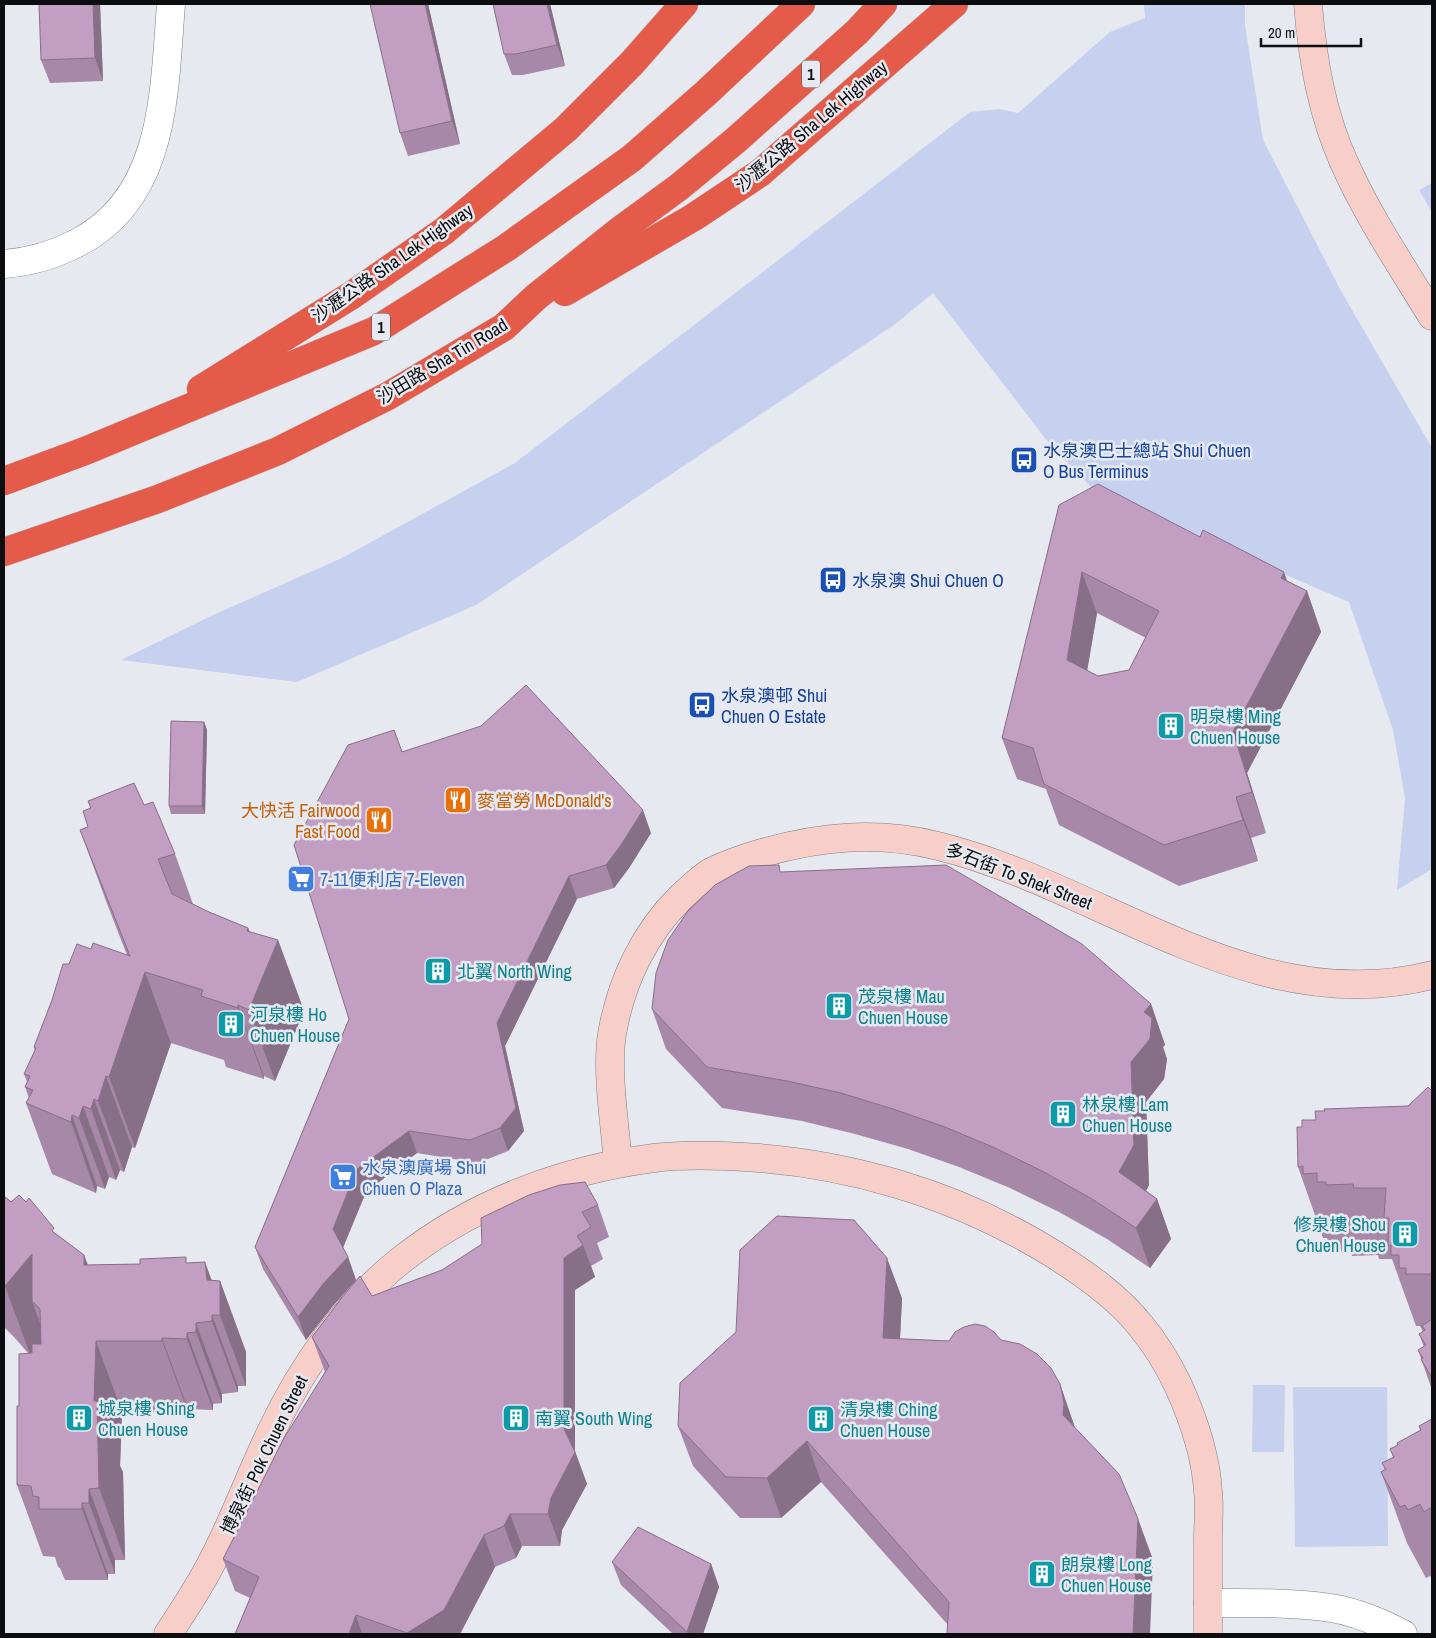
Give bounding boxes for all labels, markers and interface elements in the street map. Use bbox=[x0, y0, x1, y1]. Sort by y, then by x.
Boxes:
scale bar bbox=[1261, 15, 1361, 47]
text: 20 m bbox=[1268, 22, 1295, 43]
street label: 沙瀝公路 Sha Lek Highway bbox=[730, 54, 893, 197]
road number: 1 bbox=[802, 61, 820, 88]
street label: 沙瀝公路 Sha Lek Highway bbox=[306, 197, 478, 328]
street label: 沙田路 Sha Tin Road bbox=[372, 312, 512, 410]
road number: 1 bbox=[372, 314, 390, 341]
place label: 水泉澳巴士總站 Shui Chuen O Bus Terminus bbox=[1043, 438, 1251, 484]
bus stop icon: 水泉澳巴士總站 Shui Chuen O Bus Terminus bbox=[1009, 445, 1039, 475]
bus stop icon: 水泉澳 Shui Chuen O bbox=[818, 565, 848, 595]
place label: 水泉澳 Shui Chuen O bbox=[852, 568, 1004, 593]
place label: 水泉澳邨 Shui Chuen O Estate bbox=[721, 683, 827, 729]
bus stop icon: 水泉澳邨 Shui Chuen O Estate bbox=[687, 690, 717, 720]
place label: 明泉樓 Ming Chuen House bbox=[1190, 704, 1282, 750]
building icon: 明泉樓 Ming Chuen House bbox=[1156, 711, 1186, 741]
restaurant icon: 麥當勞 McDonald's bbox=[443, 785, 473, 815]
place label: 麥當勞 McDonald's bbox=[477, 788, 612, 813]
place label: 大快活 Fairwood Fast Food bbox=[241, 798, 360, 844]
restaurant icon: 大快活 Fairwood Fast Food bbox=[364, 805, 394, 835]
street label: 多石街 To Shek Street bbox=[942, 837, 1096, 915]
supermarket icon: 7-11便利店 7-Eleven bbox=[286, 864, 316, 894]
place label: 7-11便利店 7-Eleven bbox=[320, 867, 465, 892]
building icon: 北翼 North Wing bbox=[423, 956, 453, 986]
place label: 北翼 North Wing bbox=[457, 959, 573, 984]
place label: 茂泉樓 Mau Chuen House bbox=[858, 984, 948, 1030]
building icon: 茂泉樓 Mau Chuen House bbox=[824, 991, 854, 1021]
place label: 河泉樓 Ho Chuen House bbox=[250, 1002, 340, 1048]
building icon: 河泉樓 Ho Chuen House bbox=[216, 1009, 246, 1039]
place label: 林泉樓 Lam Chuen House bbox=[1082, 1092, 1172, 1138]
building icon: 林泉樓 Lam Chuen House bbox=[1048, 1099, 1078, 1129]
place label: 水泉澳廣場 Shui Chuen O Plaza bbox=[362, 1155, 486, 1201]
supermarket icon: 水泉澳廣場 Shui Chuen O Plaza bbox=[328, 1162, 358, 1192]
place label: 修泉樓 Shou Chuen House bbox=[1293, 1212, 1386, 1258]
building icon: 修泉樓 Shou Chuen House bbox=[1390, 1219, 1420, 1249]
street label: 博泉街 Pok Chuen Street bbox=[214, 1371, 314, 1539]
place label: 城泉樓 Shing Chuen House bbox=[98, 1396, 195, 1442]
place label: 清泉樓 Ching Chuen House bbox=[840, 1397, 938, 1443]
building icon: 城泉樓 Shing Chuen House bbox=[64, 1403, 94, 1433]
building icon: 南翼 South Wing bbox=[501, 1403, 531, 1433]
building icon: 清泉樓 Ching Chuen House bbox=[806, 1404, 836, 1434]
place label: 南翼 South Wing bbox=[535, 1406, 653, 1431]
place label: 朗泉樓 Long Chuen House bbox=[1061, 1552, 1153, 1598]
building icon: 朗泉樓 Long Chuen House bbox=[1027, 1559, 1057, 1589]

